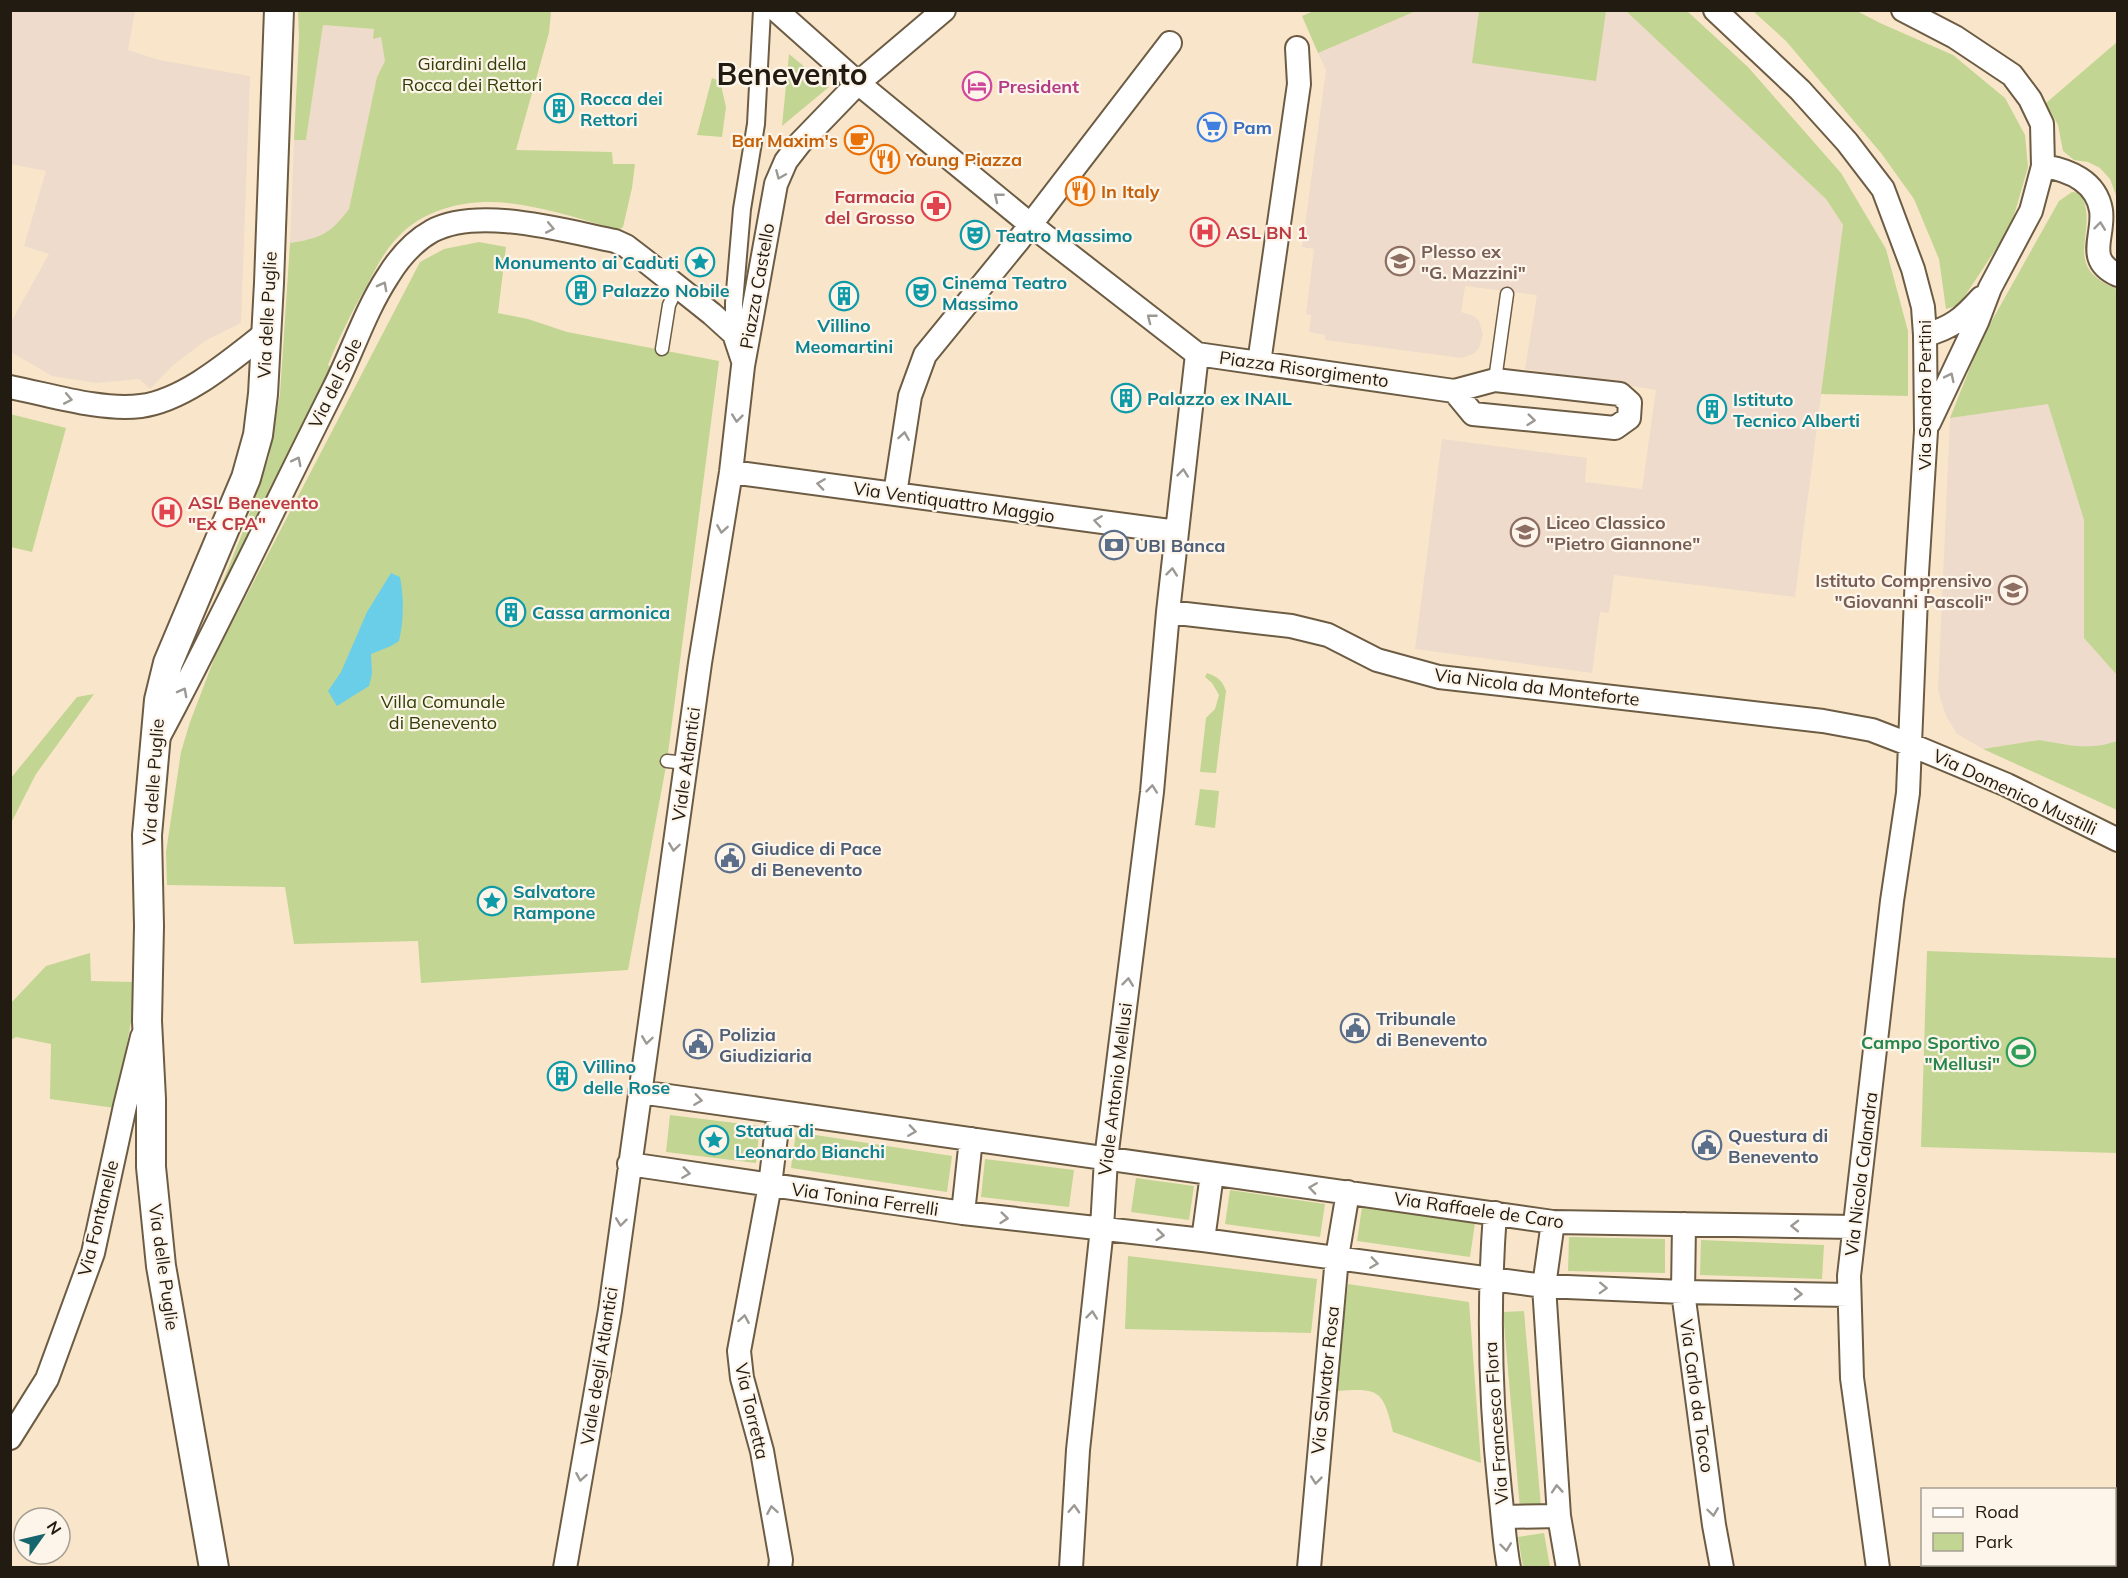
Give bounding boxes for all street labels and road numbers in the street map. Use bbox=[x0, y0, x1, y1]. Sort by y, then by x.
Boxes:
street label: Piazza Castello bbox=[735, 221, 779, 351]
street label: Via delle Puglie bbox=[252, 251, 282, 379]
street label: Via Sandro Pertini bbox=[1913, 320, 1936, 470]
street label: Via del Sole bbox=[303, 334, 367, 432]
street label: Piazza Risorgimento bbox=[1218, 346, 1390, 392]
street label: Via Ventiquattro Maggio bbox=[852, 476, 1056, 528]
street label: Via Nicola da Monteforte bbox=[1433, 663, 1641, 711]
street label: Viale Atlantici bbox=[667, 705, 705, 823]
street label: Via delle Puglie bbox=[137, 718, 169, 846]
street label: Via Domenico Mustilli bbox=[1929, 744, 2101, 840]
street label: Viale Antonio Mellusi bbox=[1093, 1001, 1137, 1177]
street label: Via Nicola Calandra bbox=[1840, 1091, 1882, 1257]
street label: Via Fontanelle bbox=[72, 1158, 124, 1278]
street label: Via Tonina Ferrelli bbox=[790, 1177, 940, 1221]
street label: Via Raffaele de Caro bbox=[1392, 1187, 1566, 1233]
street label: Via delle Puglie bbox=[144, 1202, 184, 1332]
street label: Viale degli Atlantici bbox=[575, 1285, 623, 1447]
street label: Via Salvator Rosa bbox=[1306, 1305, 1344, 1455]
street label: Via Carlo da Tocco bbox=[1675, 1318, 1719, 1474]
street label: Via Francesco Flora bbox=[1479, 1341, 1513, 1505]
street label: Via Torretta bbox=[730, 1361, 774, 1461]

